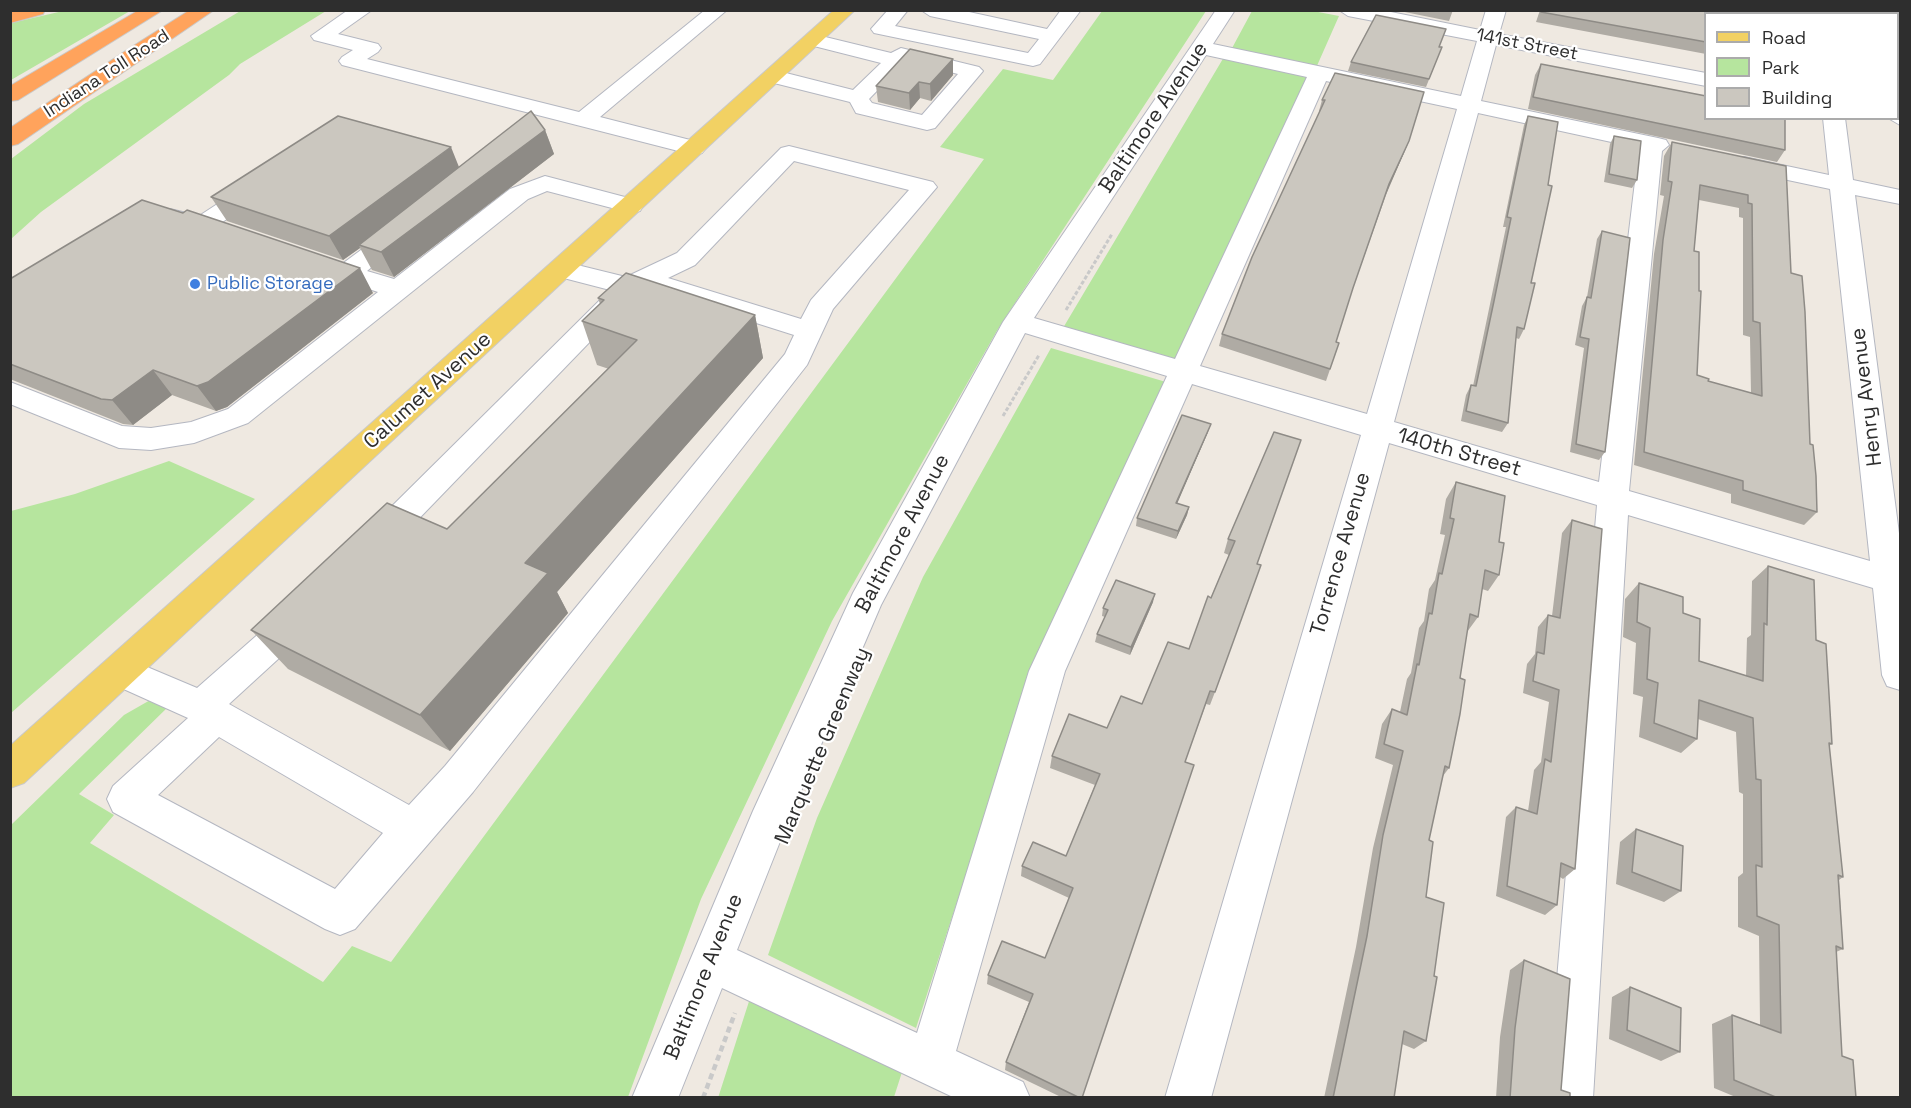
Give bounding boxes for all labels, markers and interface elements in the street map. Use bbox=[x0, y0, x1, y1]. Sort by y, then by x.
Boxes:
legend bbox=[1704, 12, 1899, 120]
street label: Indiana Toll Road bbox=[40, 25, 174, 123]
street label: 141st Street bbox=[1474, 25, 1580, 65]
text: Road bbox=[1762, 26, 1806, 49]
street label: Baltimore Avenue bbox=[1094, 38, 1214, 198]
text: Park bbox=[1762, 56, 1799, 79]
text: Building bbox=[1762, 86, 1832, 109]
place label: Public Storage bbox=[207, 273, 334, 295]
marker: Public Storage bbox=[188, 277, 202, 291]
street label: Henry Avenue bbox=[1846, 326, 1888, 468]
street label: Calumet Avenue bbox=[359, 327, 497, 455]
street label: 140th Street bbox=[1394, 423, 1524, 483]
street label: Baltimore Avenue bbox=[850, 450, 956, 618]
street label: Torrence Avenue bbox=[1306, 470, 1376, 638]
street label: Marquette Greenway bbox=[770, 644, 876, 848]
street label: Baltimore Avenue bbox=[659, 890, 749, 1064]

